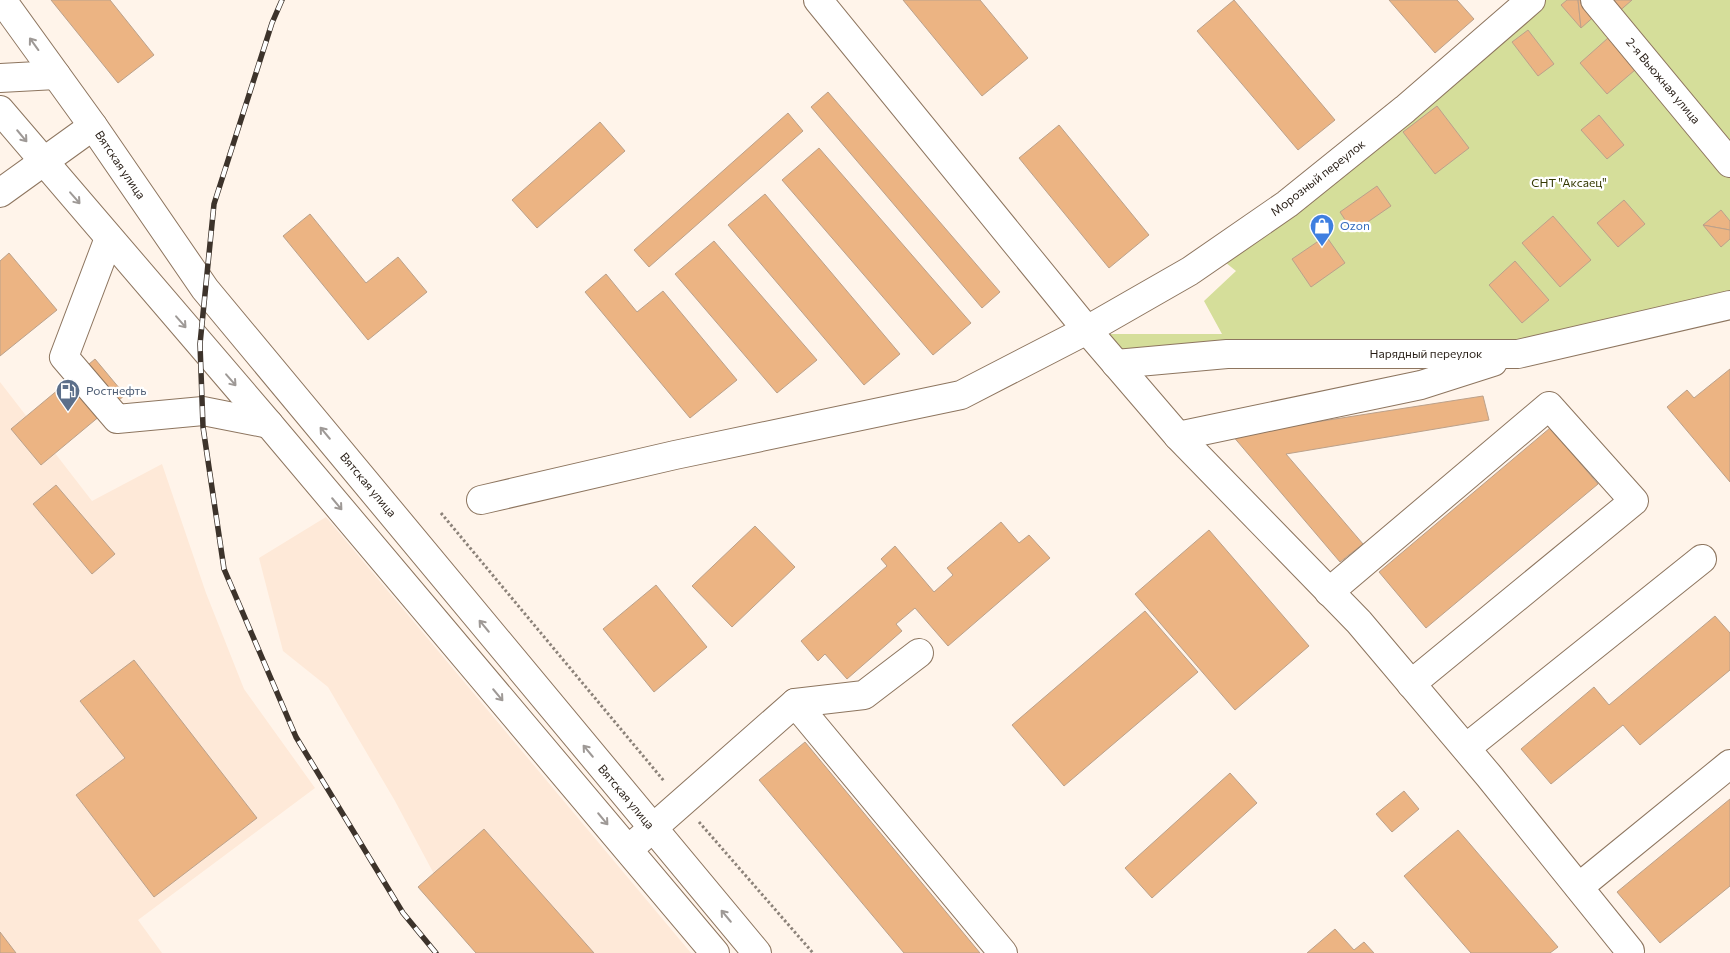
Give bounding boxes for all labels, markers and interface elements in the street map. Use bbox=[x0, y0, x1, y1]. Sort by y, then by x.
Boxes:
street label: 2-я Вьюжная улица bbox=[1624, 35, 1704, 126]
one-way arrow bbox=[29, 37, 39, 51]
street label: Вятская улица bbox=[93, 128, 149, 201]
one-way arrow bbox=[16, 129, 27, 142]
street label: Морозный переулок bbox=[1267, 136, 1368, 218]
park label: СНТ "Аксаец" bbox=[1531, 175, 1607, 189]
one-way arrow bbox=[69, 192, 80, 205]
shop icon: Ozon bbox=[1309, 213, 1335, 247]
place label: Ozon bbox=[1340, 218, 1370, 232]
one-way arrow bbox=[175, 315, 186, 328]
street label: Нарядный переулок bbox=[1370, 346, 1483, 360]
one-way arrow bbox=[226, 374, 237, 387]
fuel station icon: Ростнефть bbox=[55, 378, 81, 412]
place label: Ростнефть bbox=[86, 383, 146, 397]
one-way arrow bbox=[319, 427, 330, 440]
street label: Вятская улица bbox=[338, 449, 400, 519]
one-way arrow bbox=[331, 498, 342, 511]
one-way arrow bbox=[479, 619, 490, 632]
one-way arrow bbox=[493, 688, 504, 701]
one-way arrow bbox=[582, 744, 594, 757]
street label: Вятская улица bbox=[596, 761, 658, 831]
one-way arrow bbox=[597, 812, 608, 825]
one-way arrow bbox=[720, 909, 732, 922]

